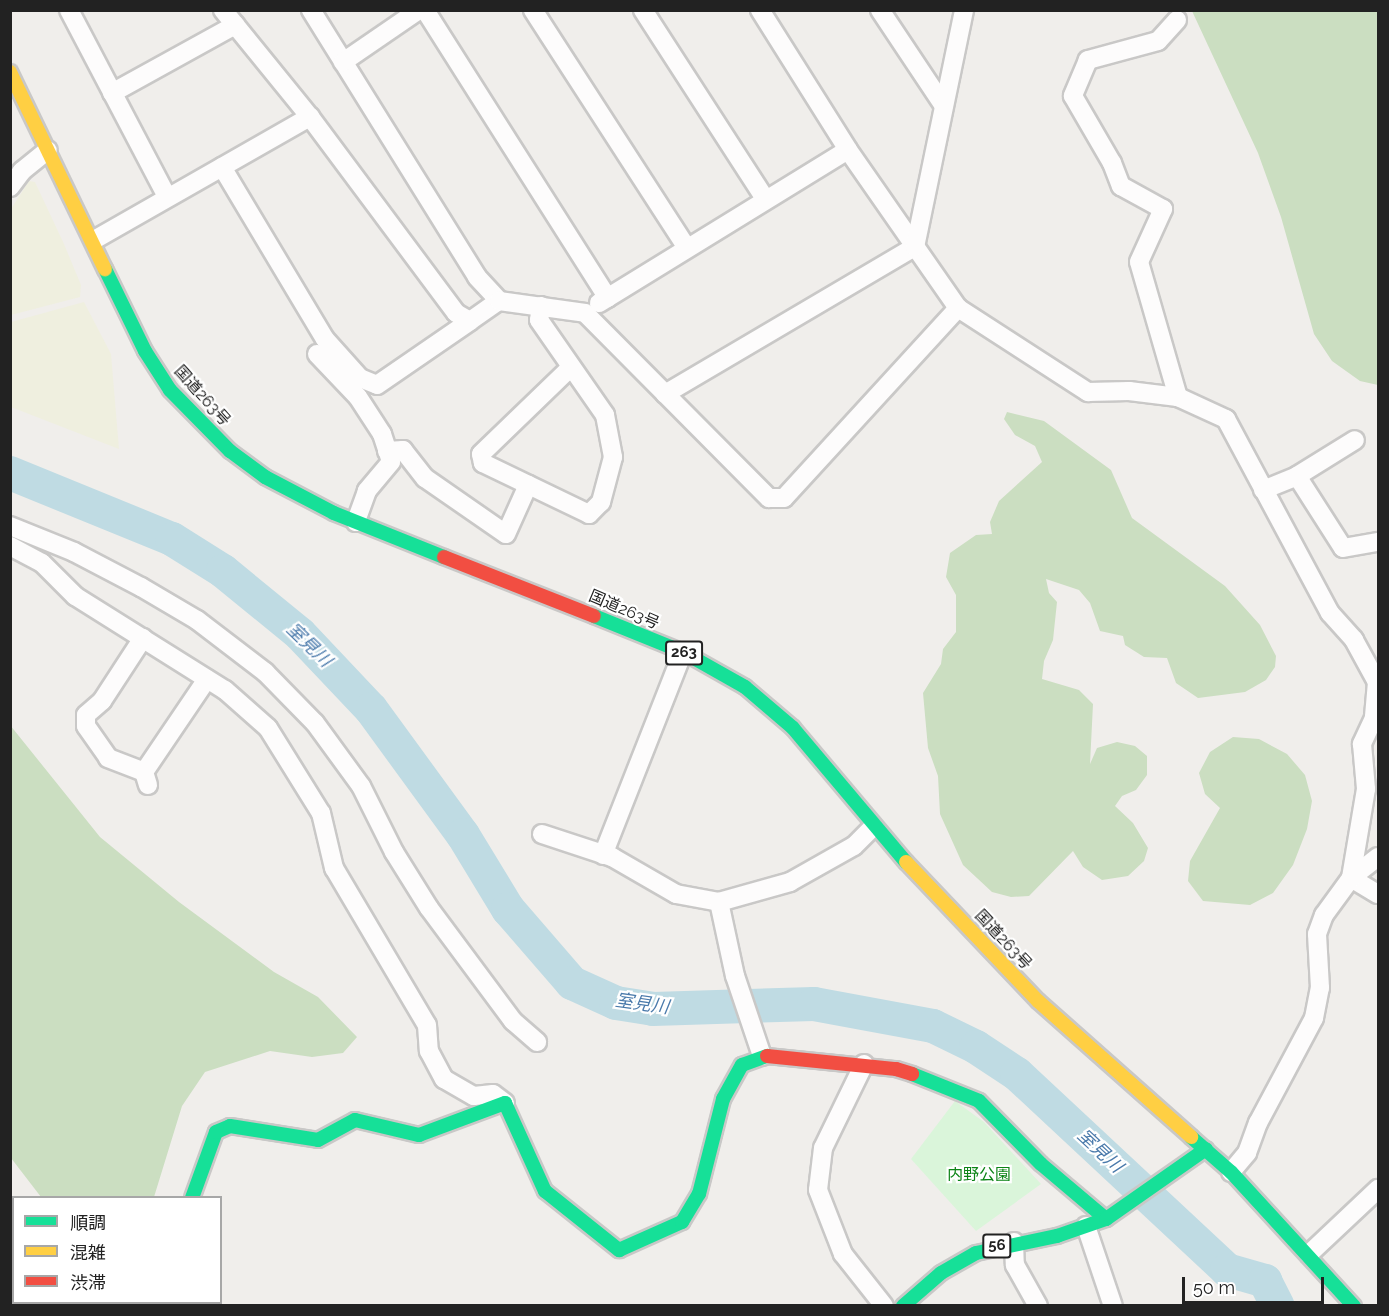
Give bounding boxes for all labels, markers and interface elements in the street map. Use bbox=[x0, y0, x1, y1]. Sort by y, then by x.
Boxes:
street label: 国道263号 bbox=[170, 362, 234, 430]
street label: 国道263号 bbox=[586, 587, 662, 633]
water label: 室見川 bbox=[282, 618, 336, 672]
road number: 263 bbox=[664, 641, 704, 665]
street label: 国道263号 bbox=[971, 906, 1035, 974]
water label: 室見川 bbox=[614, 990, 670, 1018]
water label: 室見川 bbox=[1073, 1125, 1127, 1177]
park label: 内野公園 bbox=[947, 1165, 1011, 1185]
legend bbox=[12, 1196, 222, 1304]
text: 順調 bbox=[70, 1212, 106, 1233]
road number: 56 bbox=[982, 1234, 1012, 1258]
text: 混雑 bbox=[70, 1242, 106, 1263]
scale bar bbox=[1185, 1265, 1328, 1303]
text: 渋滞 bbox=[70, 1272, 106, 1293]
text: 50 m bbox=[1193, 1277, 1235, 1298]

